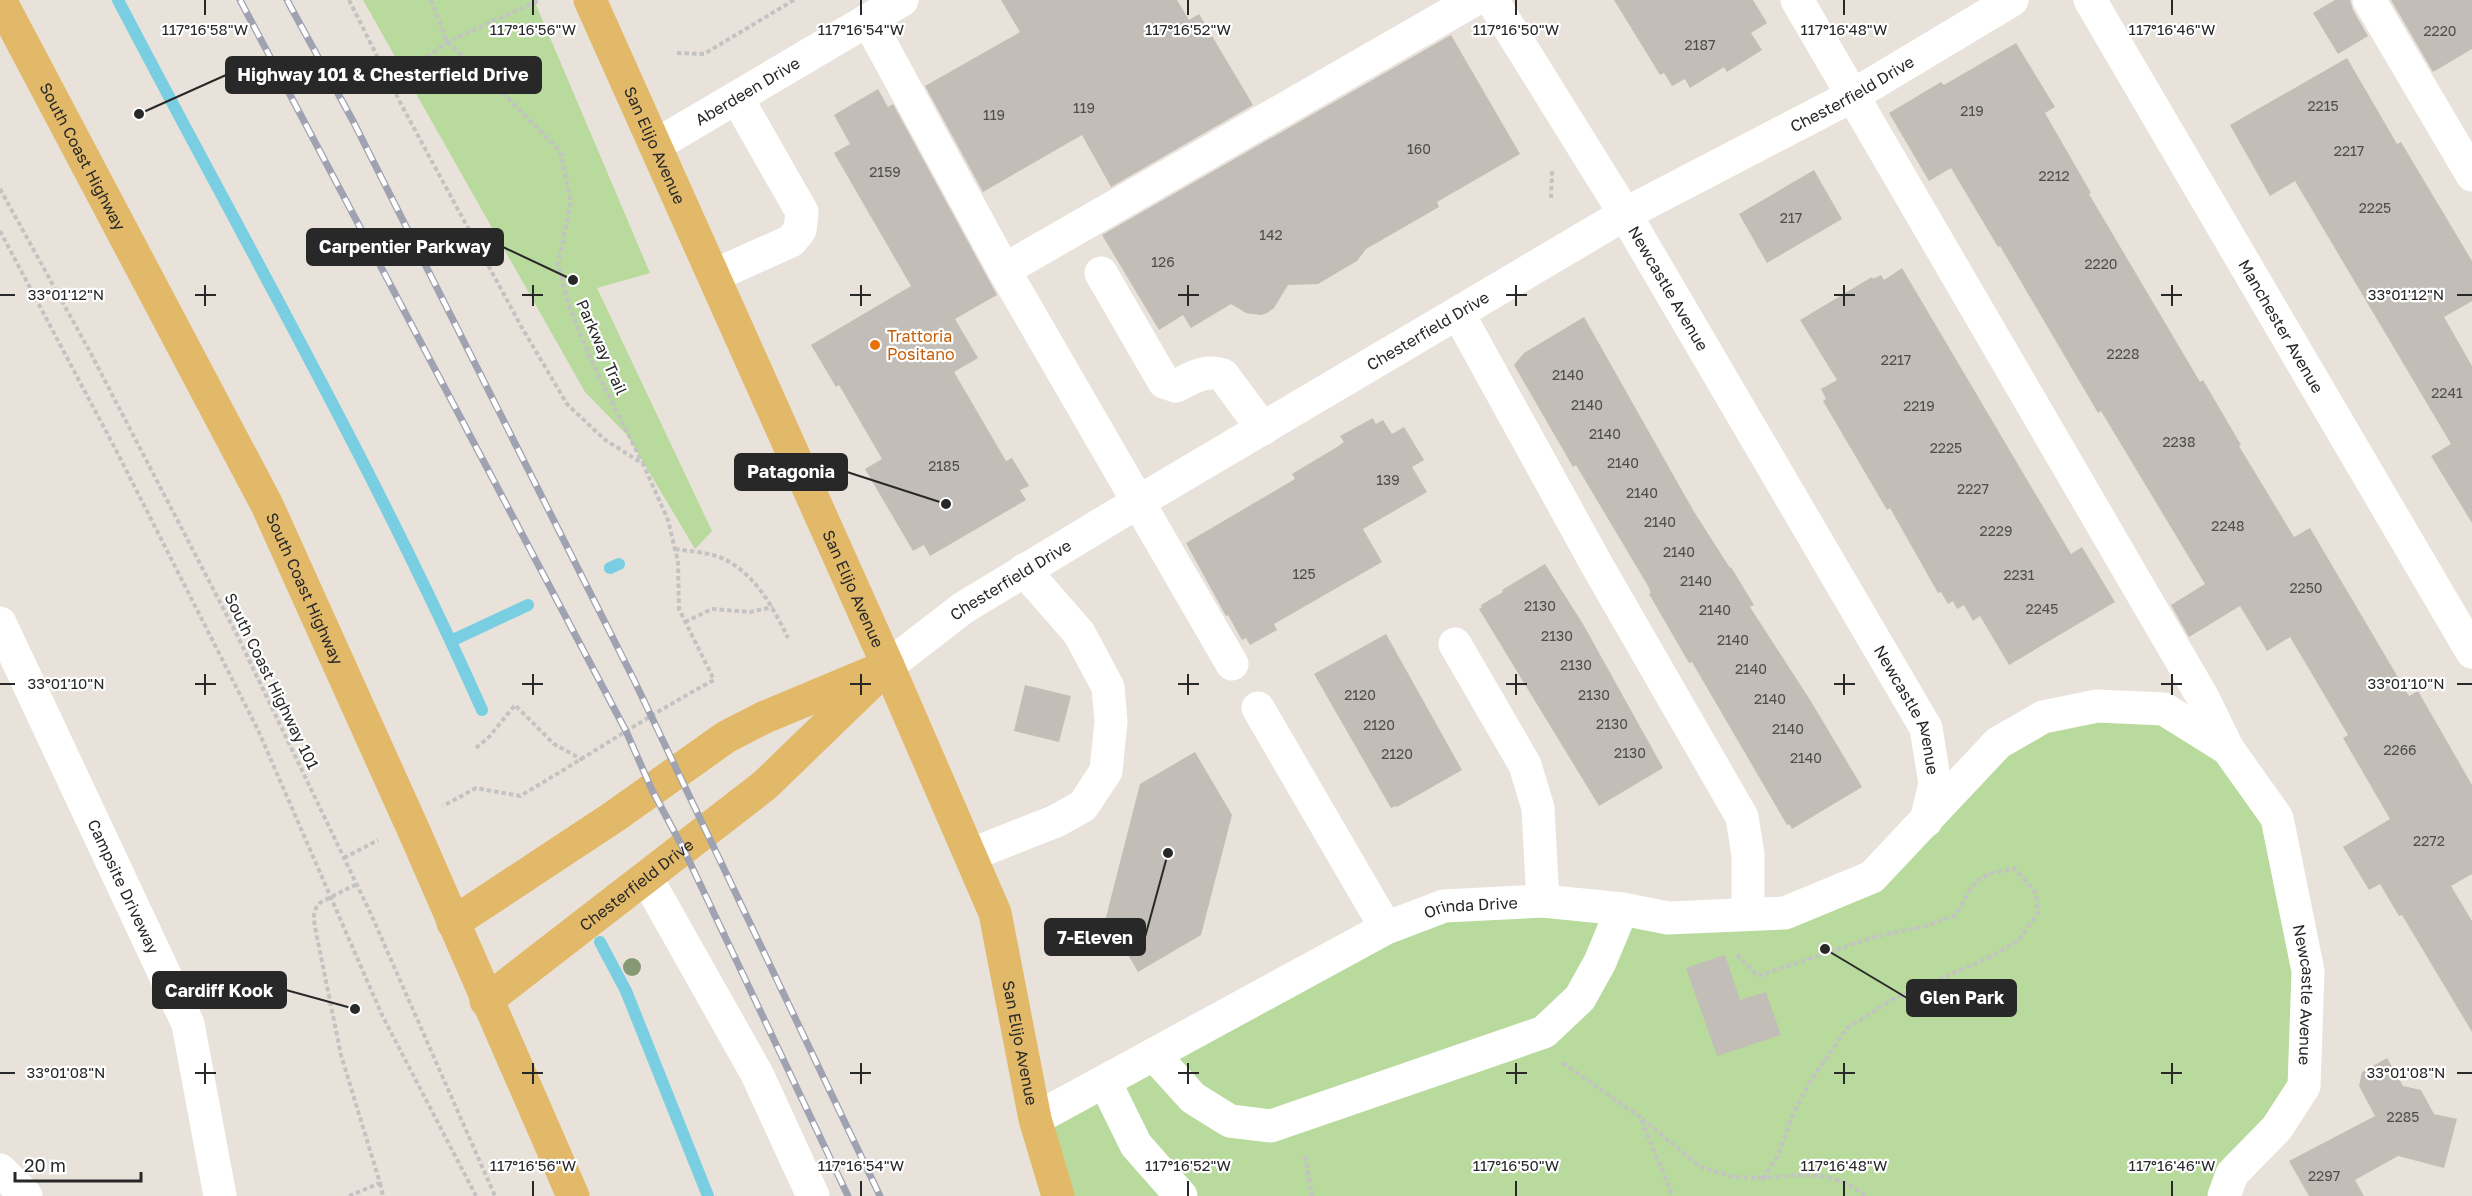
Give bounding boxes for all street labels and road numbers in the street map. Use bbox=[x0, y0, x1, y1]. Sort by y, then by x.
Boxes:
street label: Chesterfield Drive bbox=[1787, 51, 1917, 136]
street label: Aberdeen Drive bbox=[691, 53, 803, 130]
street label: South Coast Highway bbox=[35, 79, 130, 234]
street label: San Elijo Avenue bbox=[620, 83, 690, 207]
street label: Newcastle Avenue bbox=[1624, 222, 1713, 354]
street label: Manchester Avenue bbox=[2234, 256, 2328, 397]
street label: Chesterfield Drive bbox=[1363, 287, 1492, 375]
street label: Parkway Trail bbox=[572, 296, 632, 398]
street label: South Coast Highway bbox=[262, 510, 348, 668]
street label: San Elijo Avenue bbox=[818, 527, 888, 651]
street label: Chesterfield Drive bbox=[946, 535, 1075, 625]
street label: South Coast Highway 101 bbox=[221, 589, 324, 773]
street label: Newcastle Avenue bbox=[1870, 642, 1943, 776]
street label: Campsite Driveway bbox=[83, 816, 164, 957]
street label: Chesterfield Drive bbox=[575, 834, 697, 935]
street label: Orinda Drive bbox=[1421, 892, 1518, 923]
street label: Newcastle Avenue bbox=[2289, 923, 2318, 1065]
street label: San Elijo Avenue bbox=[998, 979, 1042, 1107]

